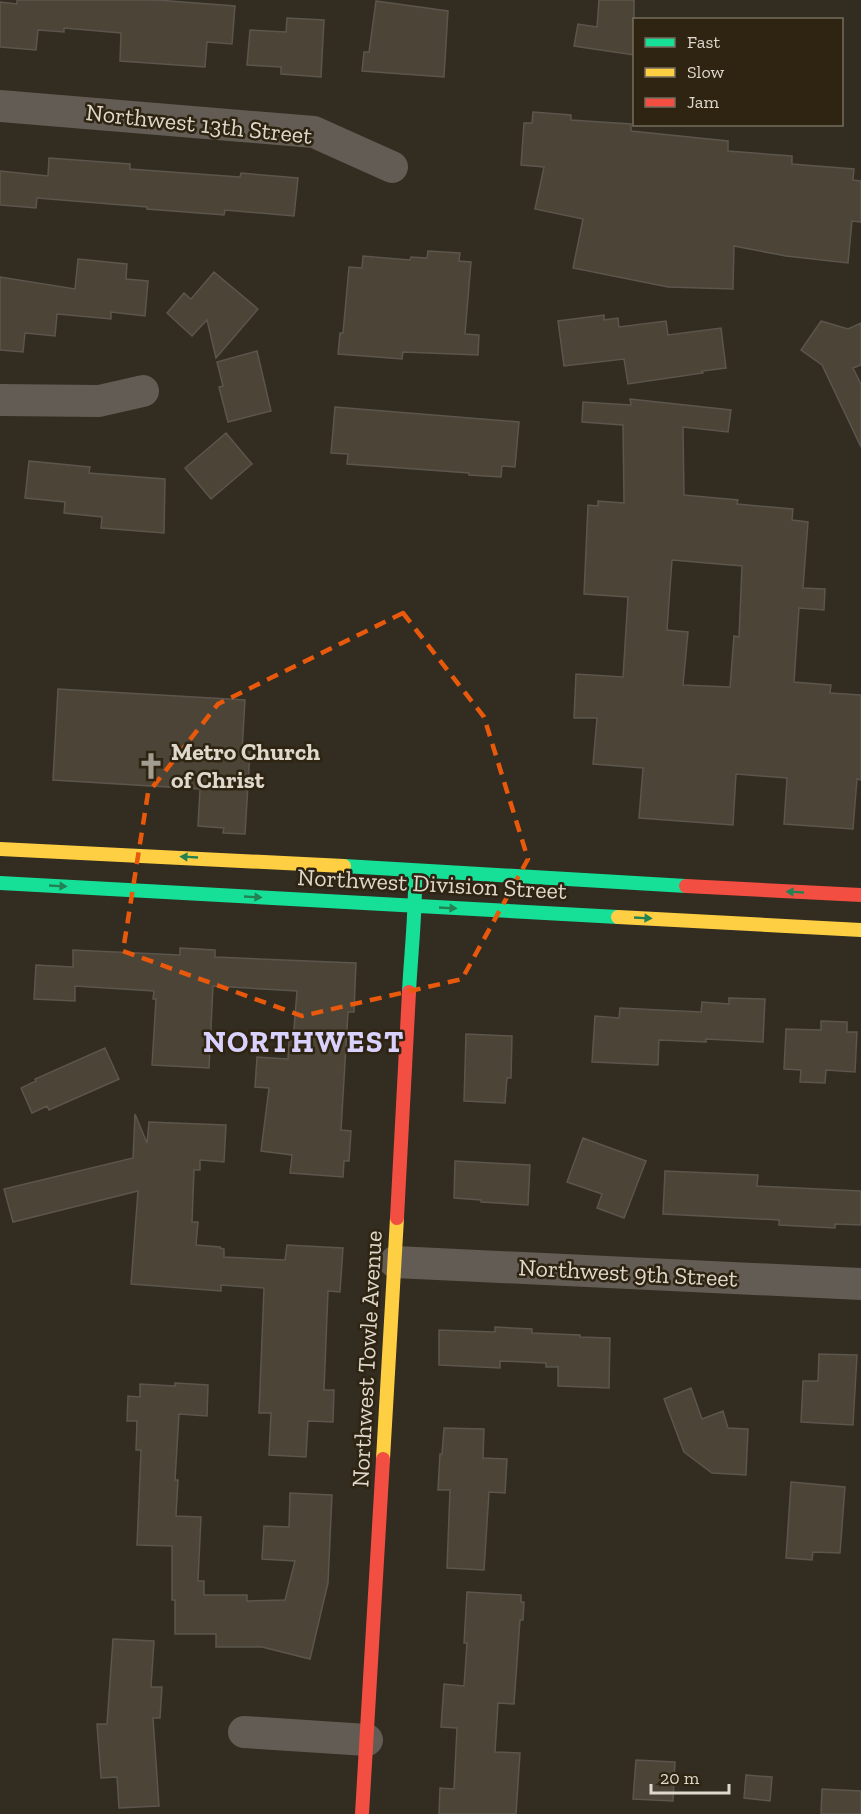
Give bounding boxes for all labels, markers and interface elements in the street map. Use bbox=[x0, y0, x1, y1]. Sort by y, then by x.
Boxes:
legend bbox=[633, 18, 843, 126]
text: Fast bbox=[687, 31, 720, 53]
text: Slow bbox=[687, 61, 724, 83]
text: Jam bbox=[687, 91, 719, 113]
street label: Northwest 13th Street bbox=[84, 97, 314, 150]
place label: Metro Church of Christ bbox=[171, 737, 320, 794]
church icon: Metro Church of Christ bbox=[136, 751, 166, 781]
one-way arrow bbox=[179, 852, 198, 861]
street label: Northwest Division Street bbox=[296, 862, 568, 905]
one-way arrow bbox=[49, 882, 68, 891]
one-way arrow bbox=[785, 887, 804, 896]
one-way arrow bbox=[244, 892, 263, 902]
one-way arrow bbox=[438, 903, 457, 912]
one-way arrow bbox=[633, 914, 652, 923]
district label: NORTHWEST bbox=[203, 1024, 405, 1060]
street label: Northwest Towle Avenue bbox=[345, 1230, 388, 1488]
street label: Northwest 9th Street bbox=[518, 1252, 738, 1293]
scale bar bbox=[651, 1757, 729, 1795]
text: 20 m bbox=[660, 1767, 700, 1789]

